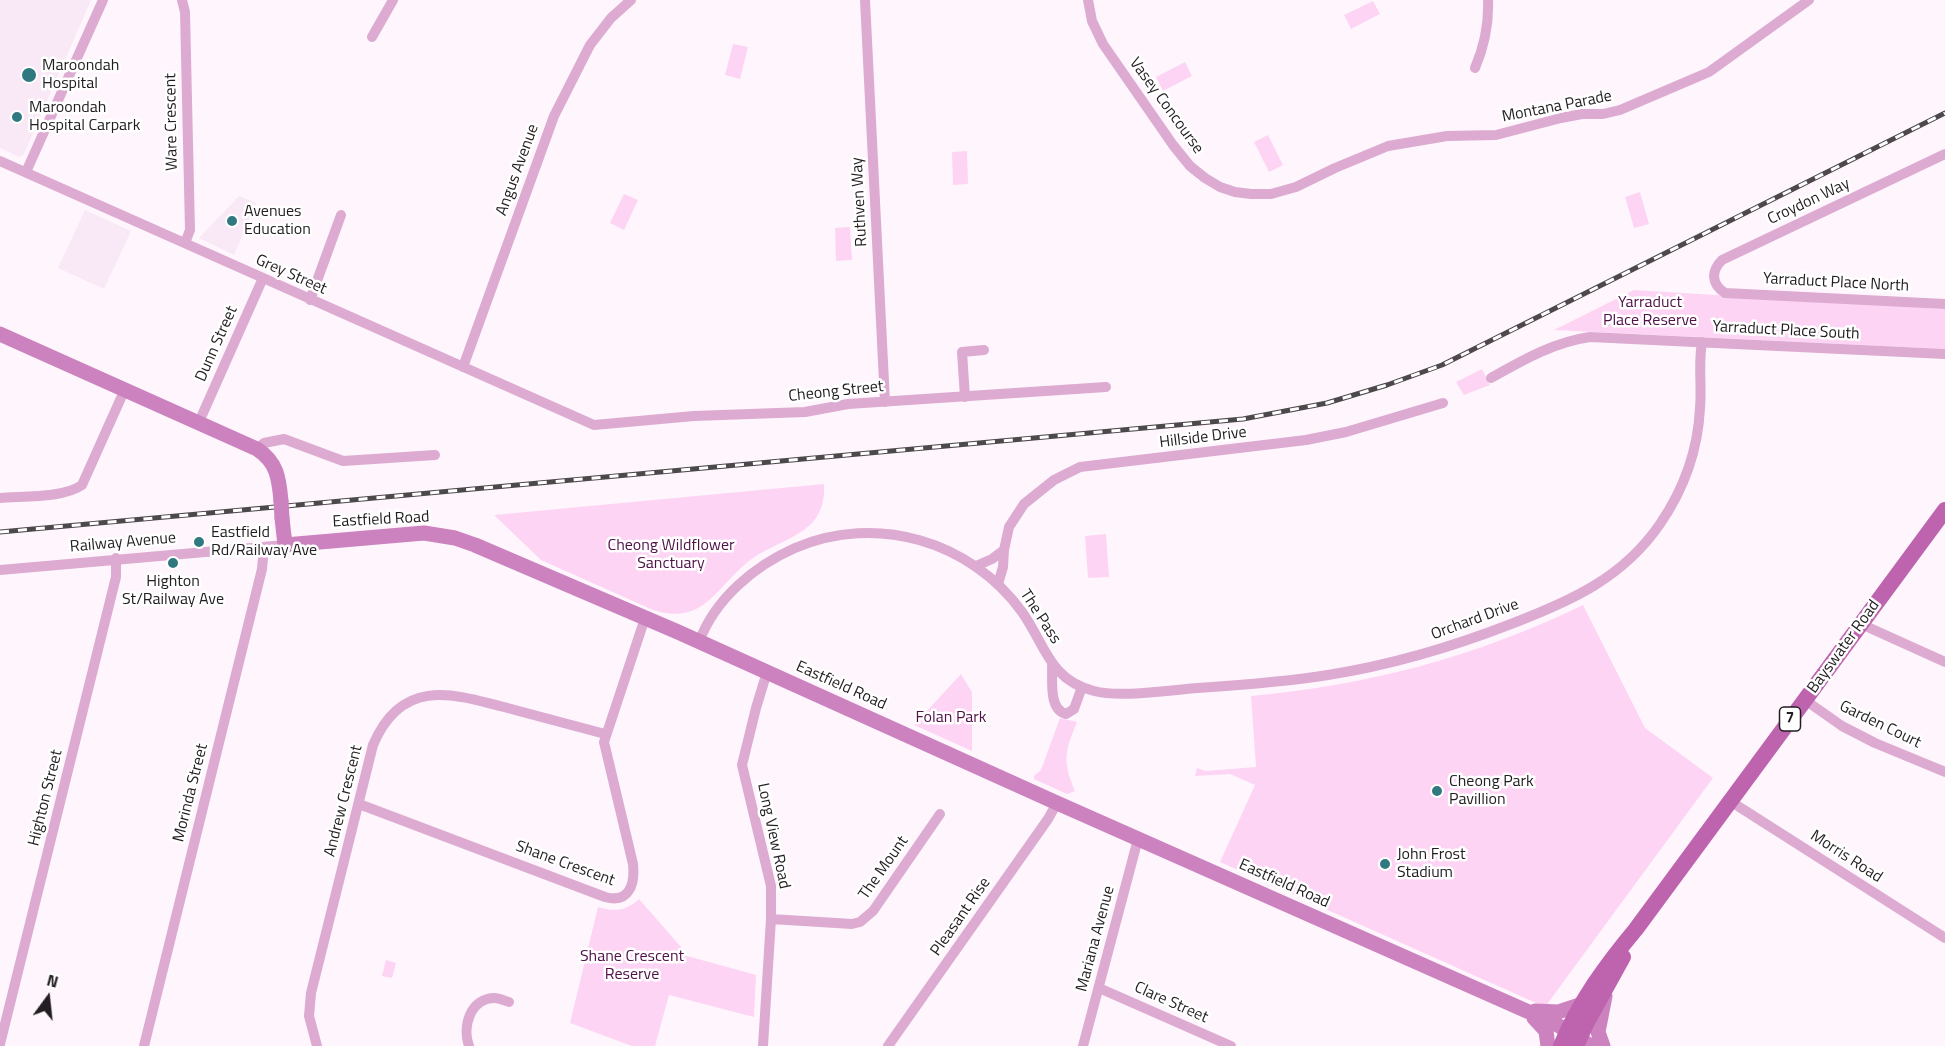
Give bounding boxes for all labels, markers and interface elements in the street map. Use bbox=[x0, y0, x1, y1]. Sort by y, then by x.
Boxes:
street label: Vasey Concourse bbox=[1125, 54, 1207, 158]
place label: Maroondah Hospital bbox=[42, 56, 119, 94]
marker: Maroondah Hospital bbox=[20, 66, 38, 84]
street label: Ware Crescent bbox=[162, 73, 182, 171]
street label: Montana Parade bbox=[1500, 87, 1614, 127]
place label: Maroondah Hospital Carpark bbox=[29, 98, 140, 136]
marker: Maroondah Hospital Carpark bbox=[10, 110, 24, 124]
street label: Angus Avenue bbox=[493, 122, 543, 218]
street label: Ruthven Way bbox=[848, 157, 872, 247]
street label: Croydon Way bbox=[1765, 175, 1853, 229]
place label: Avenues Education bbox=[244, 202, 311, 240]
marker: Avenues Education bbox=[225, 214, 239, 228]
street label: Grey Street bbox=[253, 251, 329, 299]
street label: Yarraduct Place North bbox=[1762, 270, 1910, 296]
park label: Yarraduct Place Reserve bbox=[1603, 293, 1697, 331]
street label: Dunn Street bbox=[192, 303, 242, 385]
street label: Yarraduct Place South bbox=[1712, 318, 1860, 344]
street label: Cheong Street bbox=[788, 377, 884, 407]
street label: Hillside Drive bbox=[1158, 423, 1248, 453]
street label: Eastfield Road bbox=[332, 508, 430, 532]
place label: Eastfield Rd/Railway Ave bbox=[211, 523, 317, 561]
street label: Railway Avenue bbox=[69, 529, 177, 557]
marker: Eastfield Rd/Railway Ave bbox=[192, 535, 206, 549]
park label: Cheong Wildflower Sanctuary bbox=[607, 536, 735, 574]
marker: Highton St/Railway Ave bbox=[166, 556, 180, 570]
place label: Highton St/Railway Ave bbox=[122, 572, 224, 610]
street label: The Pass bbox=[1015, 586, 1065, 648]
street label: Orchard Drive bbox=[1429, 595, 1521, 645]
street label: Bayswater Road bbox=[1804, 597, 1884, 697]
street label: Eastfield Road bbox=[793, 657, 889, 715]
street label: Garden Court bbox=[1836, 697, 1924, 753]
road number: 7 bbox=[1780, 707, 1800, 731]
park label: Folan Park bbox=[915, 708, 987, 728]
street label: Morinda Street bbox=[170, 742, 212, 844]
street label: Andrew Crescent bbox=[321, 743, 367, 859]
street label: Highton Street bbox=[25, 748, 67, 848]
place label: Cheong Park Pavillion bbox=[1449, 772, 1534, 810]
street label: Long View Road bbox=[752, 781, 794, 891]
marker: Cheong Park Pavillion bbox=[1430, 784, 1444, 798]
street label: Morris Road bbox=[1806, 827, 1886, 887]
street label: The Mount bbox=[855, 833, 913, 903]
street label: Shane Crescent bbox=[513, 837, 617, 891]
place label: John Frost Stadium bbox=[1397, 845, 1466, 883]
street label: Eastfield Road bbox=[1236, 855, 1332, 913]
marker: John Frost Stadium bbox=[1378, 857, 1392, 871]
street label: Pleasant Rise bbox=[927, 874, 995, 960]
street label: Mariana Avenue bbox=[1073, 884, 1119, 994]
park label: Shane Crescent Reserve bbox=[580, 947, 684, 985]
north arrow bbox=[18, 968, 78, 1028]
text: N bbox=[44, 968, 61, 994]
street label: Clare Street bbox=[1131, 978, 1211, 1028]

